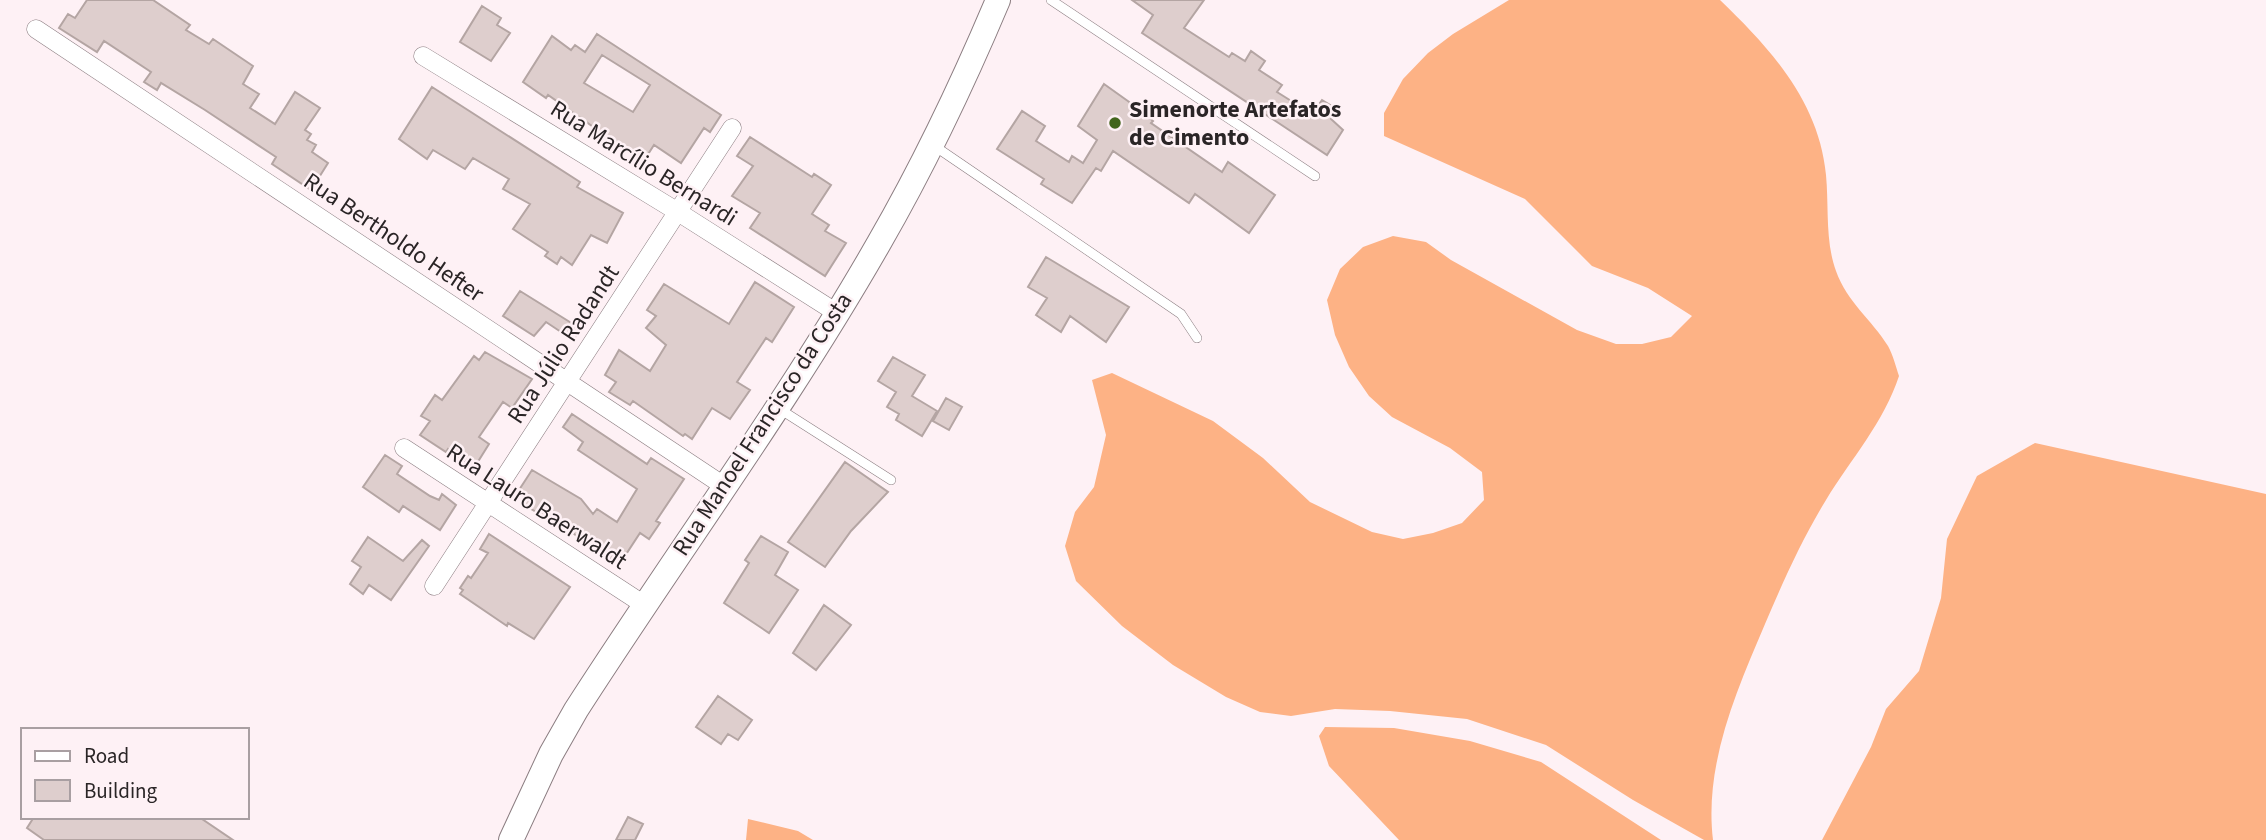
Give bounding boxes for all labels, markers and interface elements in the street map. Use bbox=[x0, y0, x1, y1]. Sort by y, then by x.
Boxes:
street label: Rua Marcílio Bernardi bbox=[543, 92, 744, 235]
place label: Simenorte Artefatos de Cimento bbox=[1129, 92, 1341, 155]
marker: Simenorte Artefatos de Cimento bbox=[1107, 115, 1123, 131]
street label: Rua Bertholdo Hefter bbox=[296, 164, 492, 311]
street label: Rua Júlio Radandt bbox=[499, 258, 628, 431]
street label: Rua Manoel Francisco da Costa bbox=[664, 286, 861, 563]
street label: Rua Lauro Baerwaldt bbox=[439, 435, 634, 578]
legend bbox=[21, 728, 248, 819]
text: Road bbox=[84, 741, 129, 771]
text: Building bbox=[84, 776, 158, 806]

